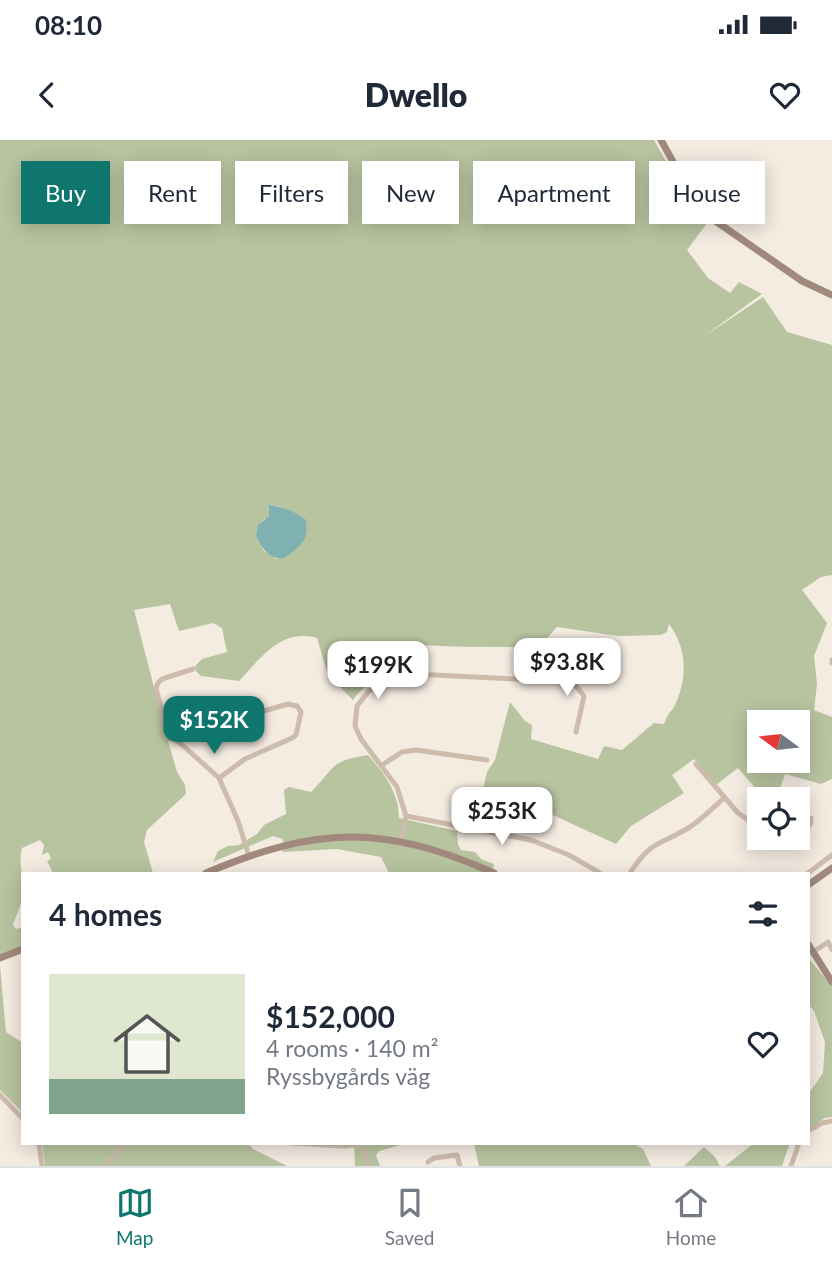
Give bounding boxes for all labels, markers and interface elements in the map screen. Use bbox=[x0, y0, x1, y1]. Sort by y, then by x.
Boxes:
text: 08:10 bbox=[35, 9, 102, 41]
text: Dwello bbox=[365, 75, 467, 114]
icon: back bbox=[28, 76, 66, 114]
icon: heart bbox=[766, 76, 804, 114]
chip: Buy bbox=[21, 161, 110, 224]
chip: Rent bbox=[124, 161, 221, 224]
chip: Filters bbox=[235, 161, 348, 224]
chip: New bbox=[362, 161, 459, 224]
chip: Apartment bbox=[473, 161, 635, 224]
chip: House bbox=[649, 161, 765, 224]
pin: $93.8K bbox=[510, 638, 624, 698]
pin: $199K bbox=[329, 642, 427, 701]
text: $93.8K bbox=[530, 647, 604, 675]
text: $199K bbox=[343, 650, 413, 678]
pin: $152K bbox=[165, 696, 263, 756]
text: $152K bbox=[179, 705, 249, 733]
north arrow bbox=[747, 710, 810, 774]
map controls bbox=[747, 710, 810, 850]
button: locate bbox=[747, 787, 810, 850]
pin: $253K bbox=[453, 788, 551, 847]
text: $253K bbox=[467, 796, 537, 824]
icon: filters bbox=[744, 895, 782, 933]
text: 4 homes bbox=[49, 896, 162, 932]
text: $152,000 bbox=[266, 998, 395, 1034]
icon: home bbox=[105, 1002, 189, 1086]
icon: heart bbox=[744, 1025, 782, 1063]
text: 4 rooms · 140 m² bbox=[266, 1034, 438, 1062]
text: Ryssbygårds väg bbox=[266, 1062, 430, 1090]
tab: Map bbox=[116, 1184, 154, 1249]
tab: Saved bbox=[385, 1184, 434, 1249]
tab: Home bbox=[666, 1184, 716, 1249]

